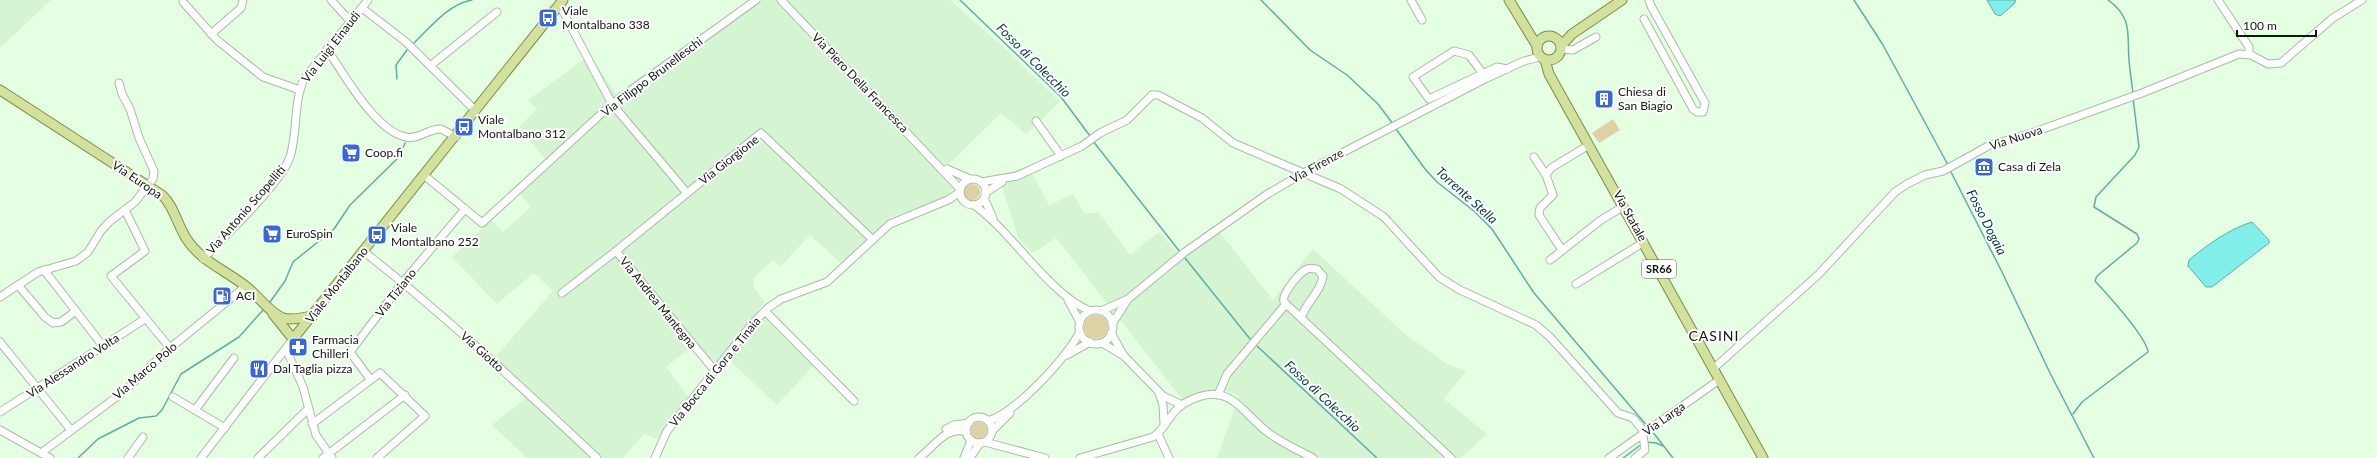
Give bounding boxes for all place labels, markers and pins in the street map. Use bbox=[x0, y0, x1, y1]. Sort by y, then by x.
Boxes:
place label: Viale Montalbano 338 bbox=[562, 3, 650, 32]
bus stop icon: Viale Montalbano 338 bbox=[537, 7, 559, 29]
place label: Chiesa di San Biagio bbox=[1618, 84, 1673, 113]
building icon: Chiesa di San Biagio bbox=[1593, 88, 1615, 110]
place label: Viale Montalbano 312 bbox=[478, 112, 566, 141]
bus stop icon: Viale Montalbano 312 bbox=[453, 116, 475, 138]
supermarket icon: Coop.fi bbox=[340, 142, 362, 164]
place label: Coop.fi bbox=[365, 145, 403, 160]
museum icon: Casa di Zela bbox=[1973, 156, 1995, 178]
place label: Casa di Zela bbox=[1998, 159, 2061, 174]
place label: Viale Montalbano 252 bbox=[391, 220, 479, 249]
supermarket icon: EuroSpin bbox=[261, 223, 283, 245]
bus stop icon: Viale Montalbano 252 bbox=[366, 224, 388, 246]
place label: EuroSpin bbox=[286, 226, 333, 241]
fuel station icon: ACI bbox=[211, 285, 233, 307]
place label: ACI bbox=[236, 288, 255, 303]
place label: Farmacia Chilleri bbox=[312, 332, 359, 361]
pharmacy icon: Farmacia Chilleri bbox=[287, 336, 309, 358]
restaurant icon: Dal Taglia pizza bbox=[248, 358, 270, 380]
place label: Dal Taglia pizza bbox=[273, 361, 353, 376]

